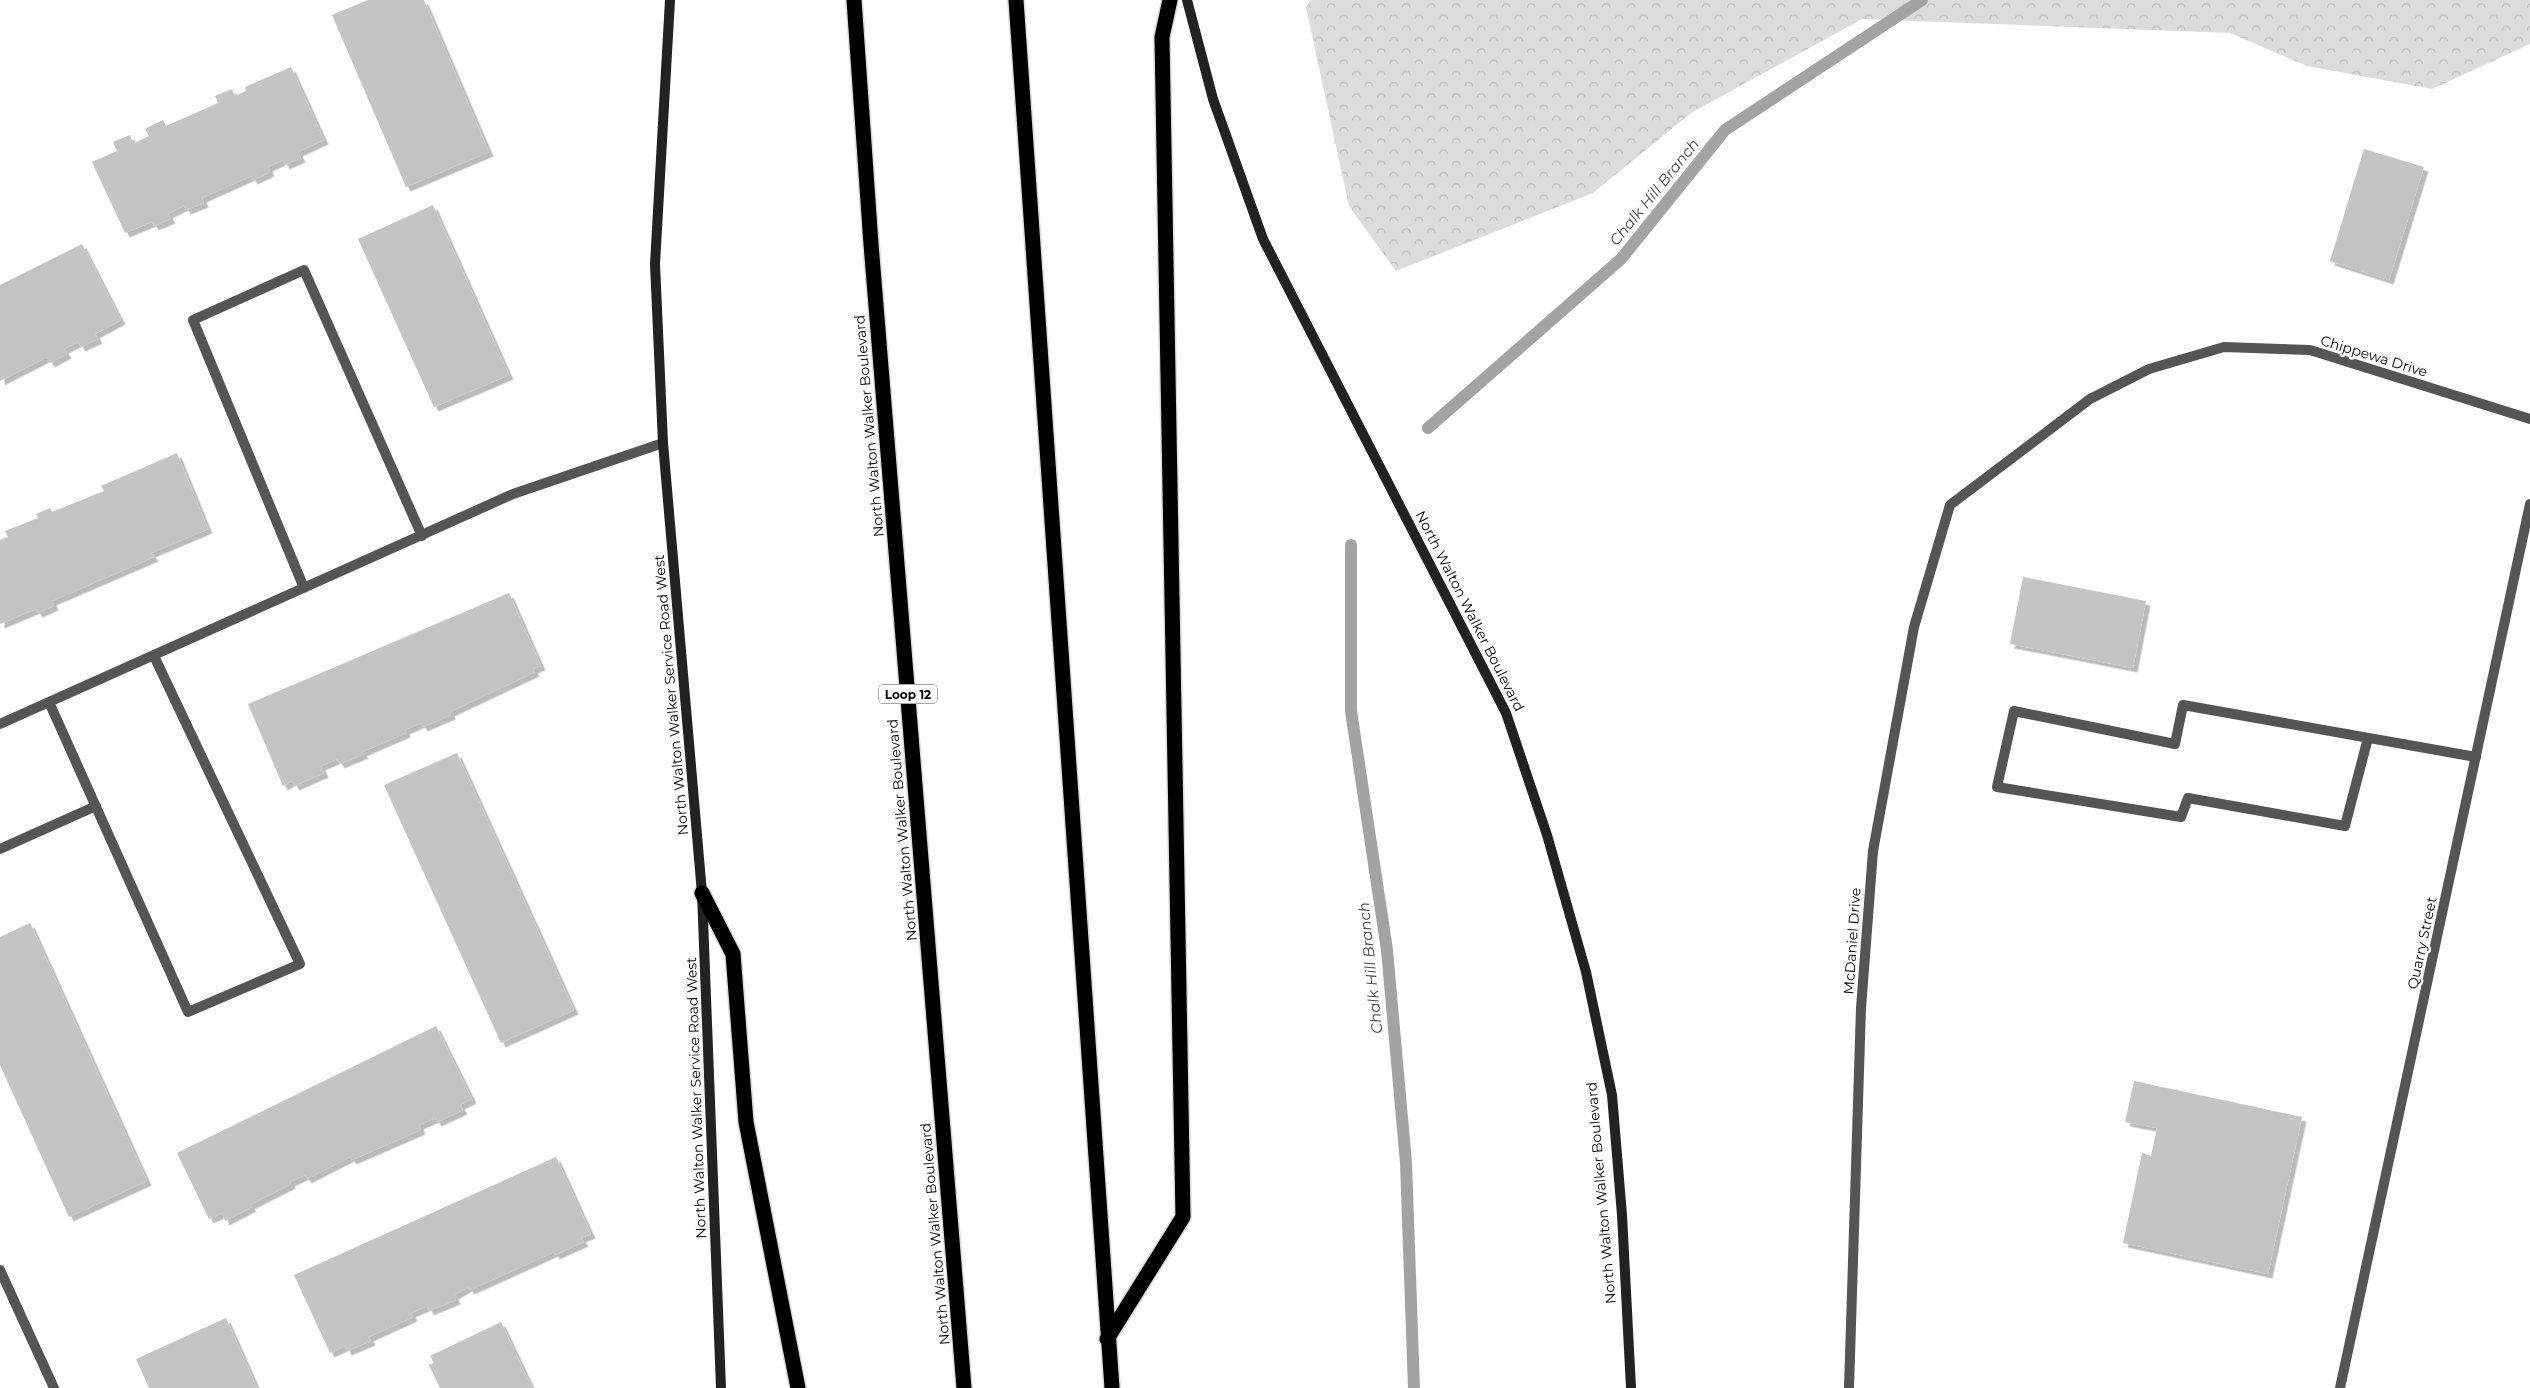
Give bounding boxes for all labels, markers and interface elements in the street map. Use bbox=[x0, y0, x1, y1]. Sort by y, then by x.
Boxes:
water label: Chalk Hill Branch bbox=[1605, 135, 1703, 249]
street label: North Walton Walker Boulevard bbox=[850, 314, 888, 538]
street label: Chippewa Drive bbox=[2318, 331, 2430, 381]
street label: North Walton Walker Boulevard bbox=[1411, 508, 1529, 714]
street label: North Walton Walker Service Road West bbox=[650, 554, 692, 836]
road number: Loop 12 bbox=[879, 684, 937, 704]
street label: North Walton Walker Boulevard bbox=[883, 718, 921, 942]
street label: McDaniel Drive bbox=[1839, 887, 1865, 995]
street label: Quarry Street bbox=[2403, 895, 2441, 991]
water label: Chalk Hill Branch bbox=[1354, 901, 1386, 1035]
street label: North Walton Walker Service Road West bbox=[682, 957, 710, 1239]
street label: North Walton Walker Boulevard bbox=[1582, 1081, 1620, 1305]
street label: North Walton Walker Boulevard bbox=[916, 1122, 954, 1346]

